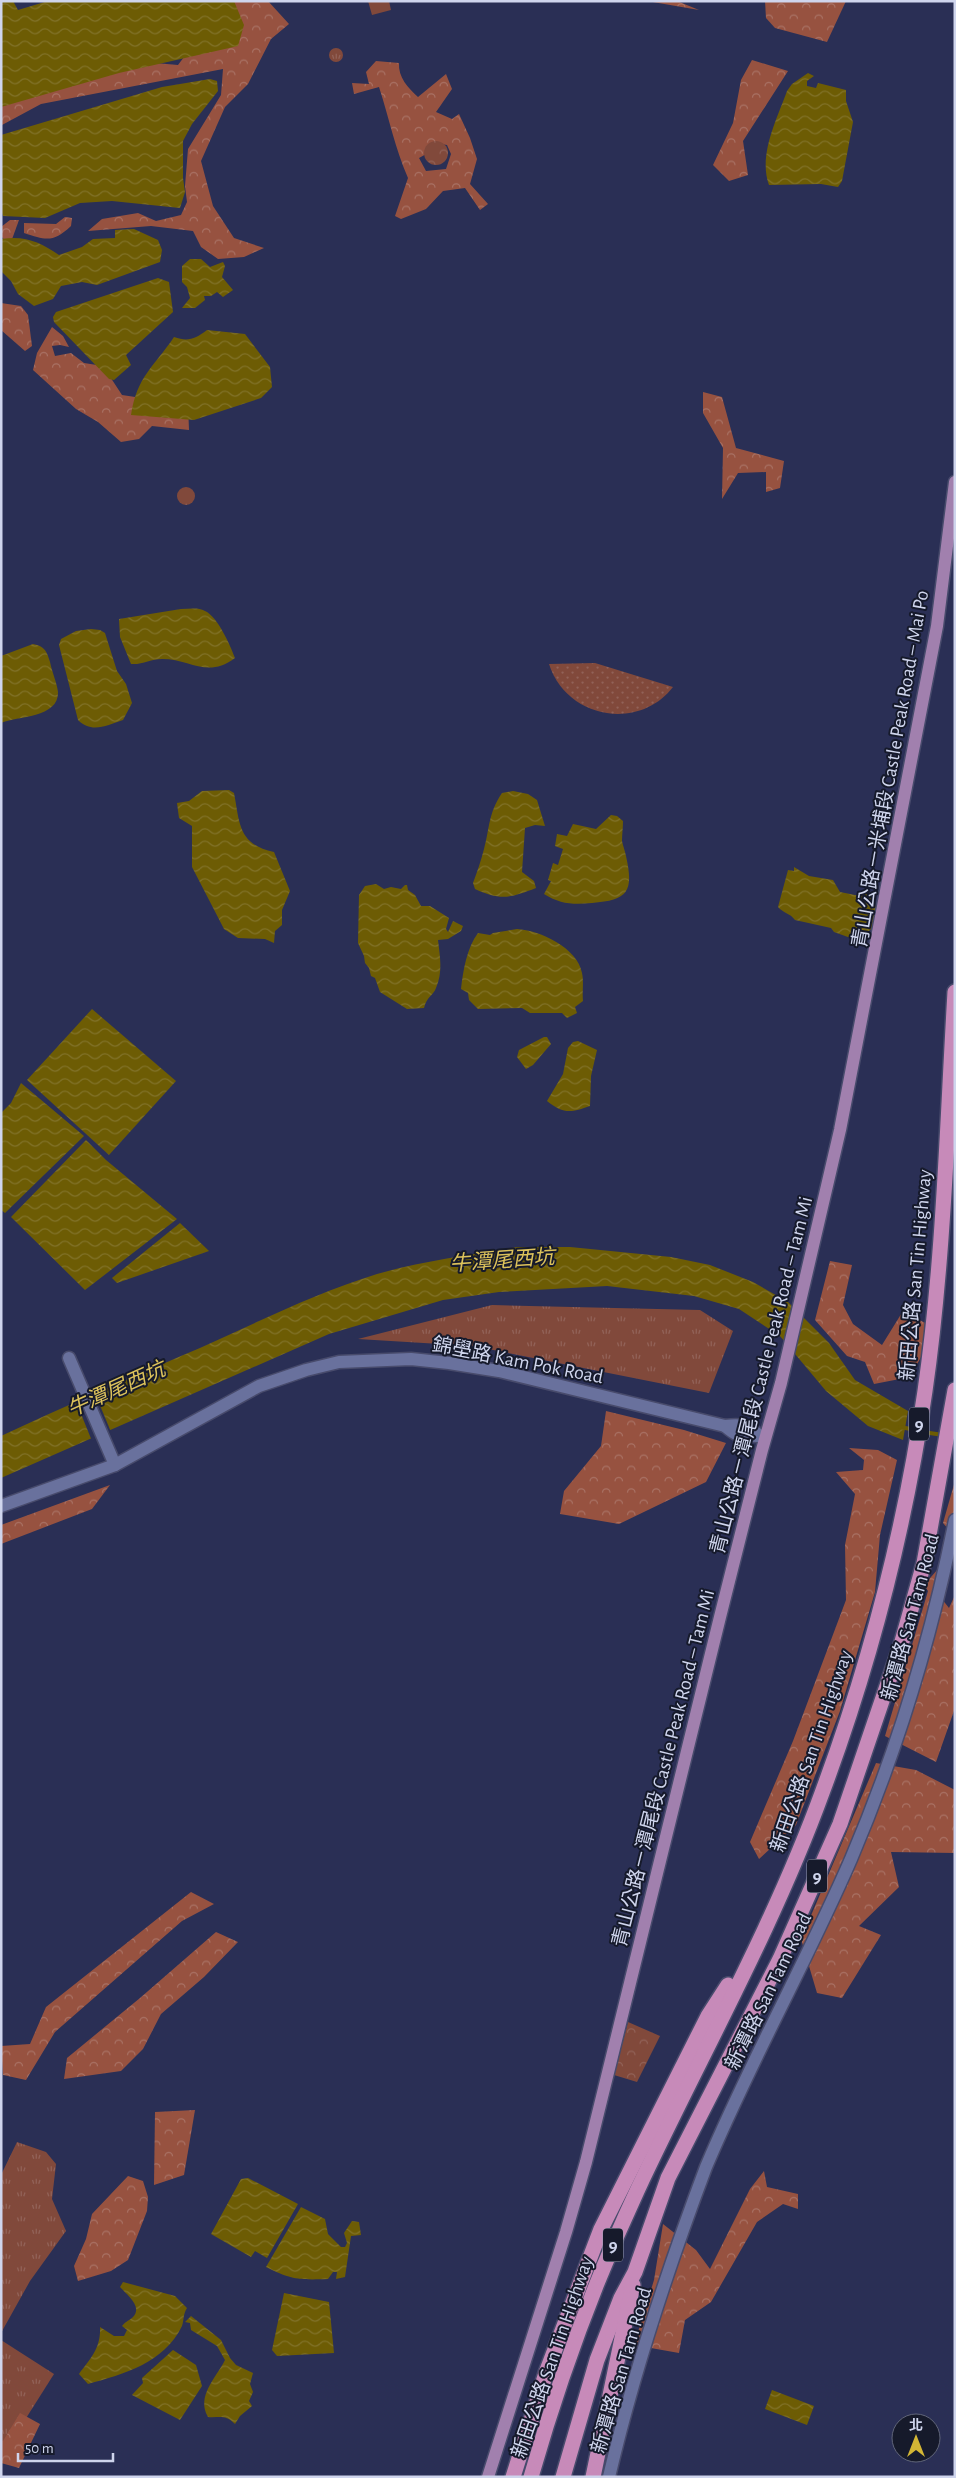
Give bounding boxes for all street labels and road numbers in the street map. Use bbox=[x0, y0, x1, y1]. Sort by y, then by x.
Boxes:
street label: 青山公路－米埔段 Castle Peak Road – Mai Po bbox=[849, 589, 932, 950]
street label: 新田公路 San Tin Highway bbox=[895, 1168, 935, 1382]
street label: 青山公路－潭尾段 Castle Peak Road – Tam Mi bbox=[707, 1194, 816, 1556]
street label: 錦壆路 Kam Pok Road bbox=[431, 1334, 605, 1387]
road number: 9 bbox=[909, 1408, 929, 1440]
street label: 新潭路 San Tam Road bbox=[877, 1531, 943, 1703]
street label: 青山公路－潭尾段 Castle Peak Road – Tam Mi bbox=[609, 1587, 718, 1949]
street label: 新田公路 San Tin Highway bbox=[766, 1647, 856, 1855]
road number: 9 bbox=[807, 1860, 827, 1892]
street label: 新潭路 San Tam Road bbox=[720, 1909, 816, 2073]
road number: 9 bbox=[603, 2228, 623, 2262]
street label: 新田公路 San Tin Highway bbox=[507, 2253, 597, 2461]
street label: 新潭路 San Tam Road bbox=[587, 2284, 655, 2456]

